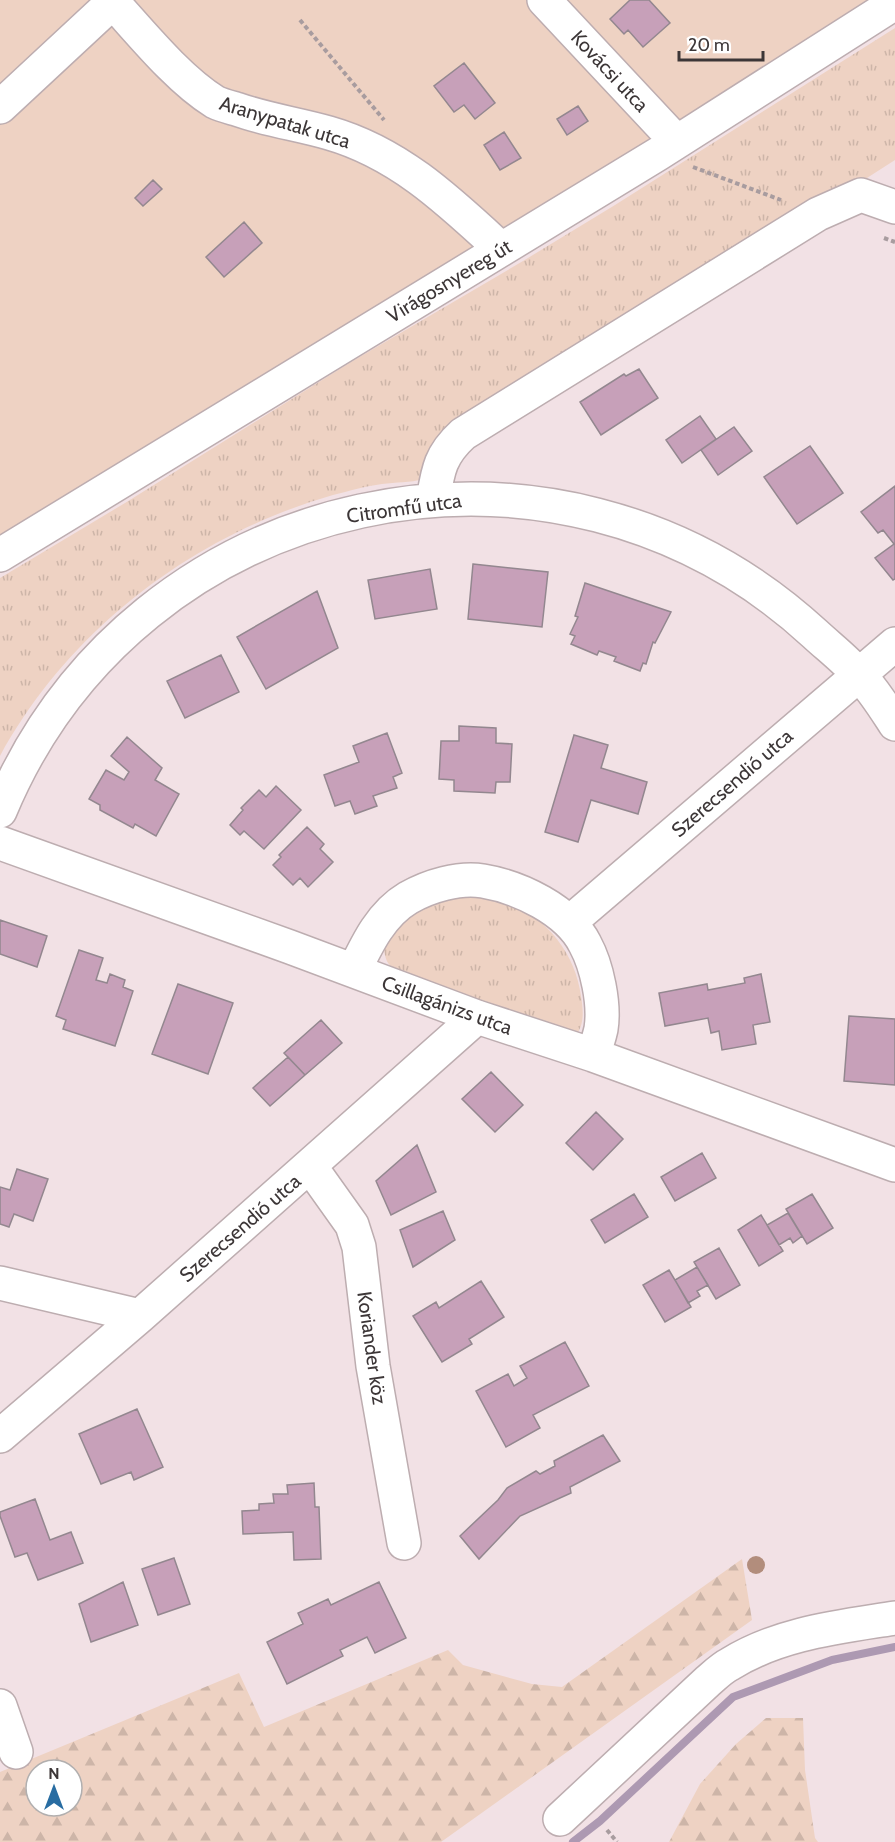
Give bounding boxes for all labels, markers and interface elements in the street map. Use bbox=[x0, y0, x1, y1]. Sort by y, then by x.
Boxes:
scale bar bbox=[679, 24, 763, 62]
street label: Kovácsi utca bbox=[566, 25, 654, 117]
text: 20 m bbox=[688, 34, 730, 56]
street label: Aranypatak utca bbox=[217, 91, 354, 153]
street label: Virágosnyereg út bbox=[382, 234, 516, 328]
street label: Citromfű utca bbox=[345, 488, 463, 528]
street label: Szerecsendió utca bbox=[667, 724, 798, 842]
street label: Csillagánizs utca bbox=[379, 970, 516, 1040]
street label: Szerecsendió utca bbox=[175, 1169, 306, 1287]
street label: Koriander köz bbox=[352, 1290, 392, 1406]
north arrow bbox=[24, 1758, 84, 1818]
text: N bbox=[48, 1764, 60, 1783]

